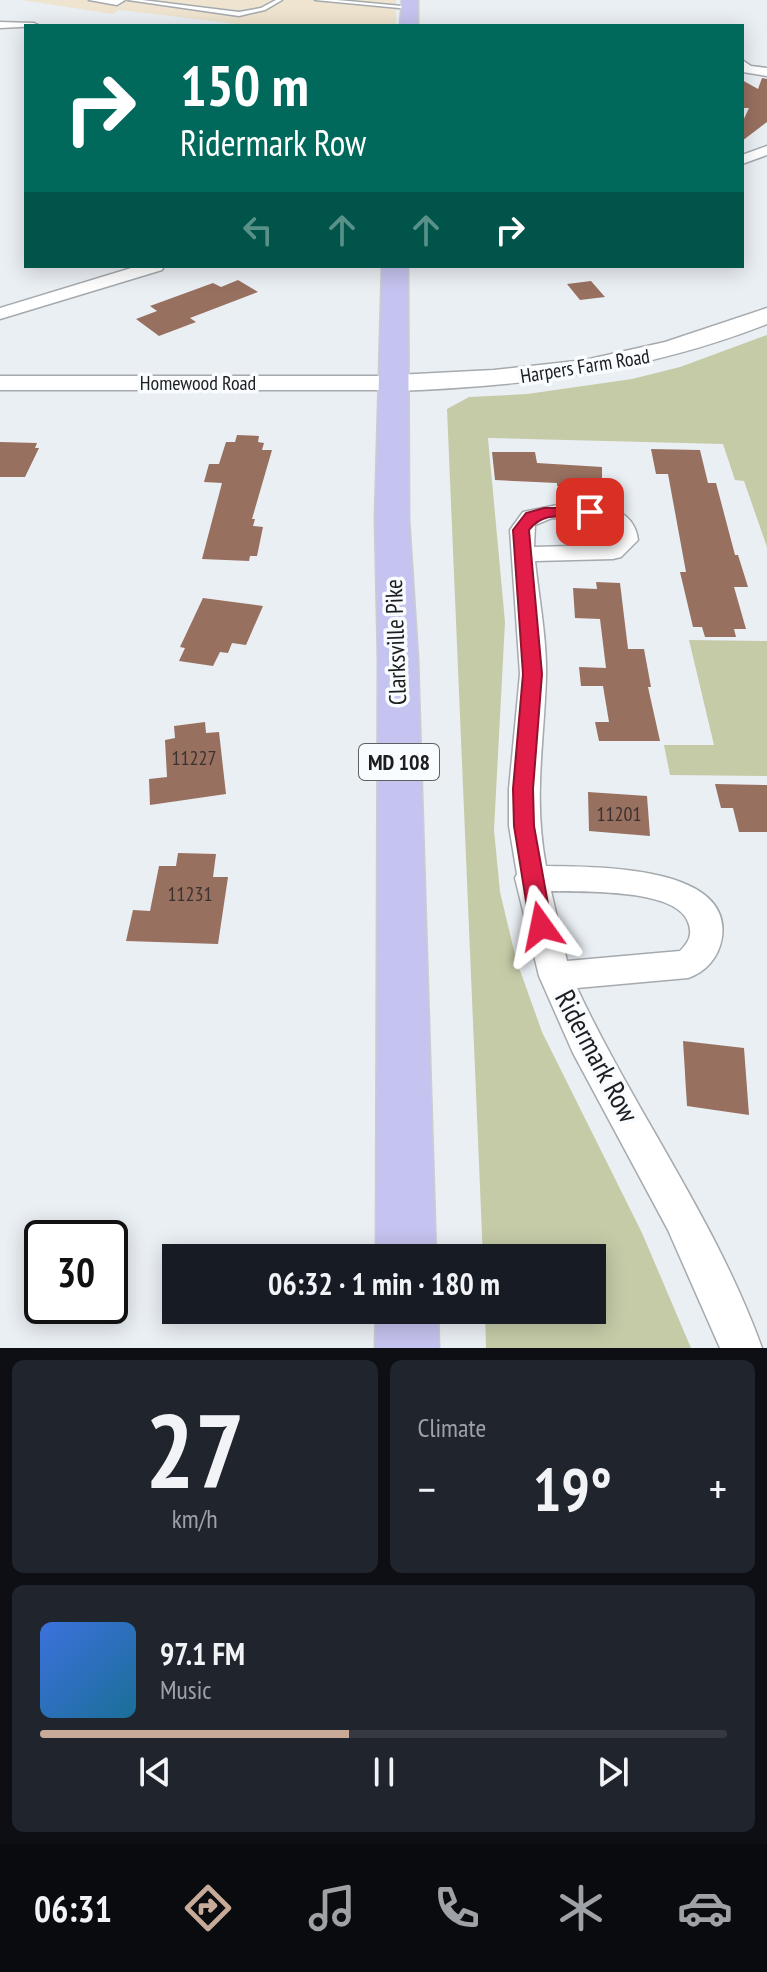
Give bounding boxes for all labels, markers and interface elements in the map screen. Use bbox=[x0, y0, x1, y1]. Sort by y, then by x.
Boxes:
text: 150 m bbox=[180, 49, 309, 121]
icon: right bbox=[48, 56, 152, 160]
text: Ridermark Row bbox=[180, 119, 366, 166]
icon: left bbox=[236, 208, 280, 252]
icon: ahead bbox=[320, 208, 364, 252]
icon: ahead bbox=[404, 208, 448, 252]
icon: right bbox=[488, 208, 532, 252]
street label: Harpers Farm Road bbox=[518, 343, 652, 389]
street label: Homewood Road bbox=[140, 370, 256, 396]
pin bbox=[556, 478, 624, 546]
icon: arrive bbox=[568, 490, 612, 534]
street label: Clarksville Pike bbox=[378, 579, 413, 705]
road number: MD 108 bbox=[359, 744, 439, 780]
house number: 11227 bbox=[172, 745, 217, 771]
house number: 11201 bbox=[597, 801, 642, 827]
house number: 11231 bbox=[168, 881, 213, 907]
position arrow bbox=[499, 884, 583, 968]
street label: Ridermark Row bbox=[547, 983, 648, 1129]
speed limit sign: 30 bbox=[24, 1220, 128, 1324]
text: 06:32 · 1 min · 180 m bbox=[268, 1264, 500, 1303]
text: 27 bbox=[145, 1382, 244, 1517]
text: Climate bbox=[418, 1411, 486, 1444]
text: 19° bbox=[533, 1450, 612, 1528]
text: − bbox=[418, 1460, 436, 1517]
text: + bbox=[709, 1460, 727, 1517]
text: km/h bbox=[172, 1502, 218, 1535]
text: 97.1 FM bbox=[160, 1634, 245, 1673]
text: Music bbox=[160, 1673, 212, 1706]
icon: previous bbox=[133, 1750, 177, 1794]
icon: pause bbox=[362, 1750, 406, 1794]
icon: next bbox=[591, 1750, 635, 1794]
icon: directions bbox=[180, 1880, 236, 1936]
icon: music bbox=[304, 1880, 360, 1936]
icon: phone bbox=[429, 1880, 485, 1936]
icon: climate bbox=[553, 1880, 609, 1936]
icon: car bbox=[677, 1880, 733, 1936]
text: 06:31 bbox=[34, 1885, 112, 1932]

